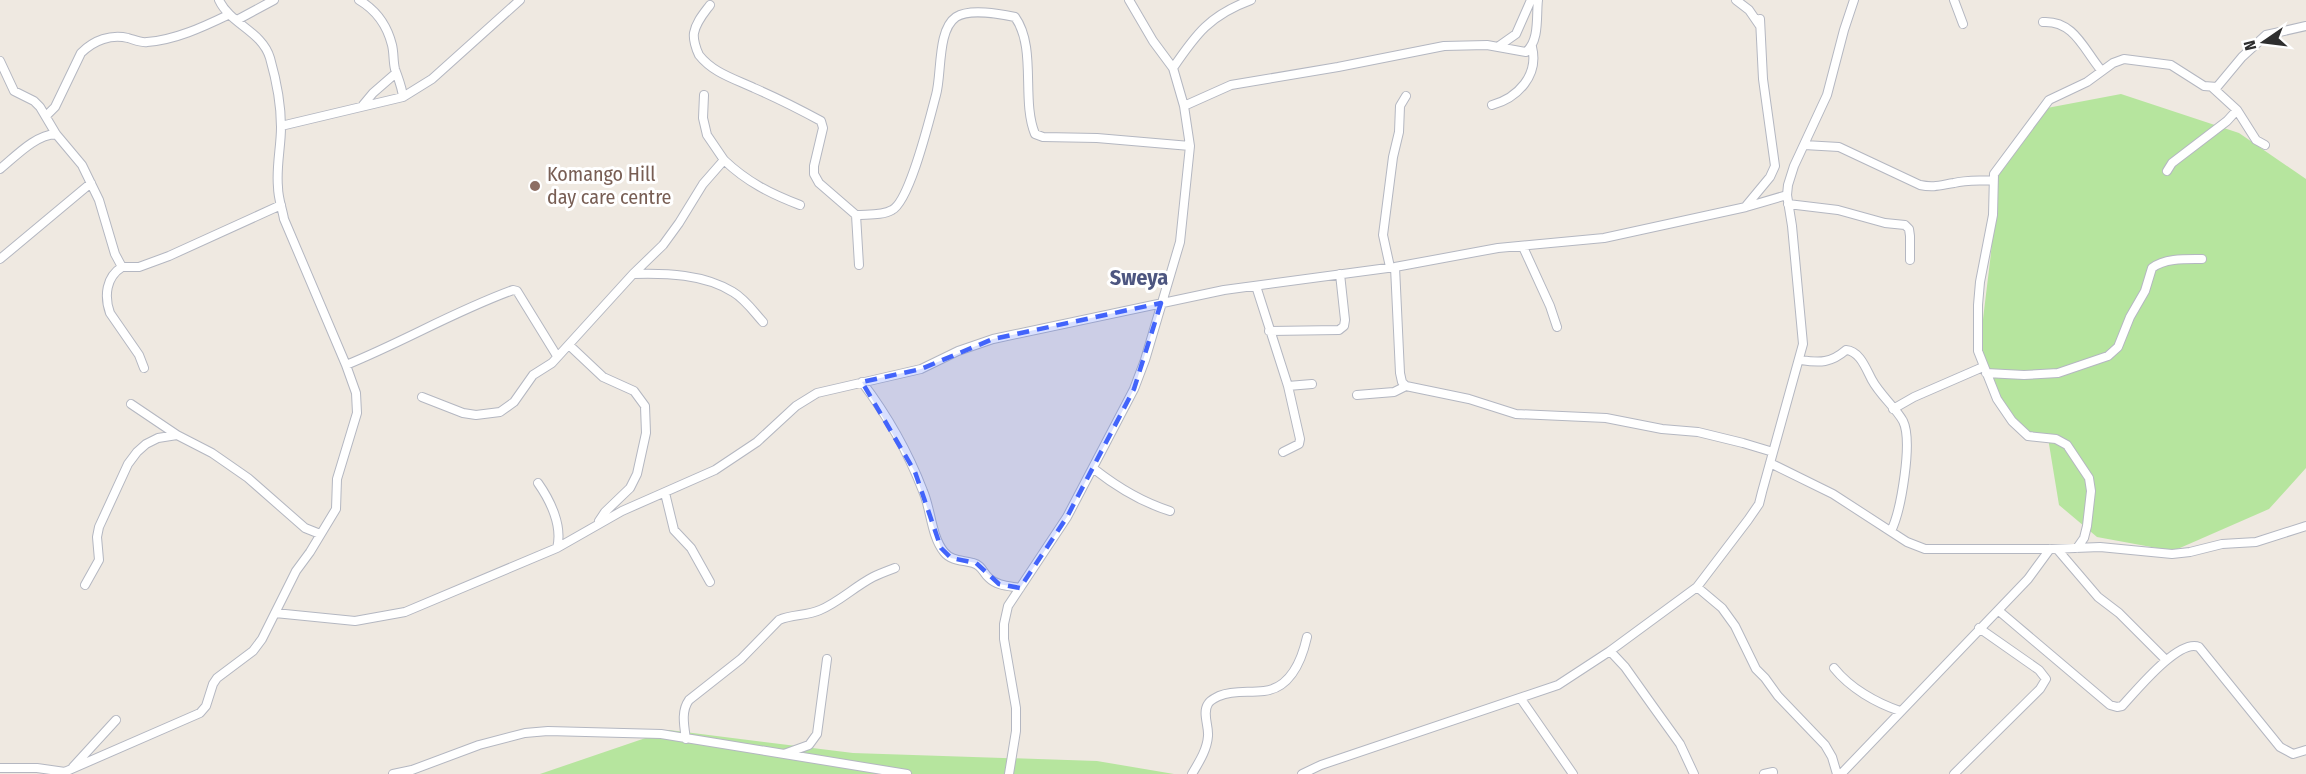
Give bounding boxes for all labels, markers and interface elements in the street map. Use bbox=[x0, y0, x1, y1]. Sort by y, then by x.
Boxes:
north arrow bbox=[2234, 12, 2294, 72]
text: N bbox=[2240, 39, 2260, 52]
place label: Komango Hill day care centre bbox=[547, 162, 671, 209]
marker: Komango Hill day care centre bbox=[528, 179, 542, 193]
district label: Sweya bbox=[1110, 264, 1168, 291]

